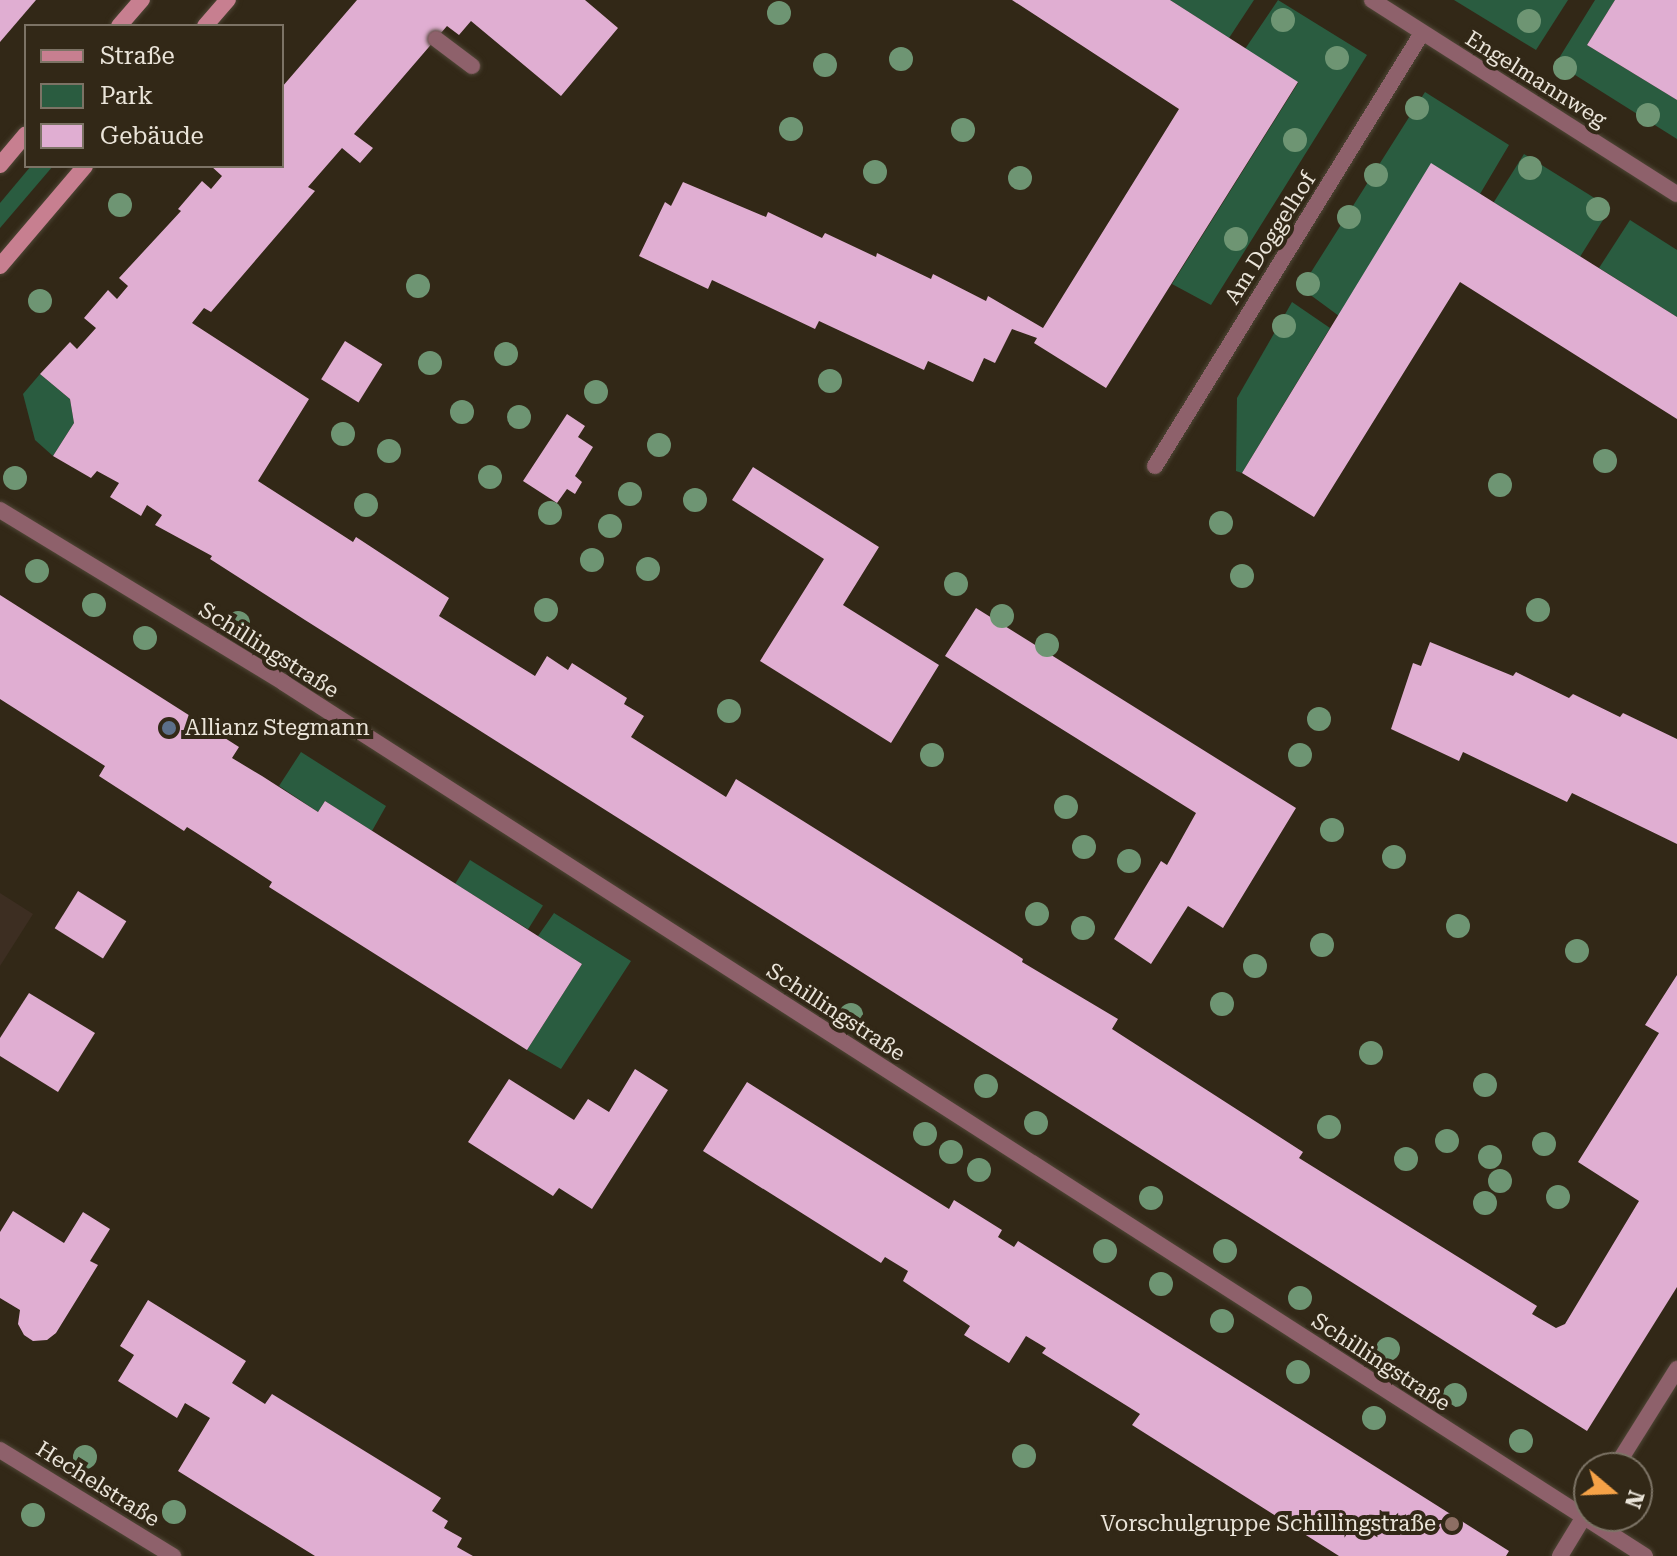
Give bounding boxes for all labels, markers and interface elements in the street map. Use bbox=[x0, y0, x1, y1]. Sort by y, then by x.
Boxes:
legend bbox=[24, 24, 284, 168]
street label: Engelmannweg bbox=[1461, 25, 1611, 133]
text: Straße bbox=[100, 42, 175, 70]
text: Park bbox=[100, 82, 153, 110]
text: Gebäude bbox=[100, 122, 204, 150]
street label: Am Doggelhof bbox=[1219, 167, 1321, 309]
street label: Schillingstraße bbox=[194, 596, 344, 704]
place label: Allianz Stegmann bbox=[185, 715, 370, 741]
marker: Allianz Stegmann bbox=[160, 719, 178, 737]
street label: Schillingstraße bbox=[762, 957, 910, 1067]
street label: Schillingstraße bbox=[1307, 1307, 1455, 1417]
street label: Hechelstraße bbox=[31, 1436, 165, 1532]
north arrow bbox=[1573, 1452, 1653, 1532]
text: N bbox=[1620, 1487, 1649, 1511]
place label: Vorschulgruppe Schillingstraße bbox=[1100, 1511, 1436, 1537]
marker: Vorschulgruppe Schillingstraße bbox=[1443, 1515, 1461, 1533]

